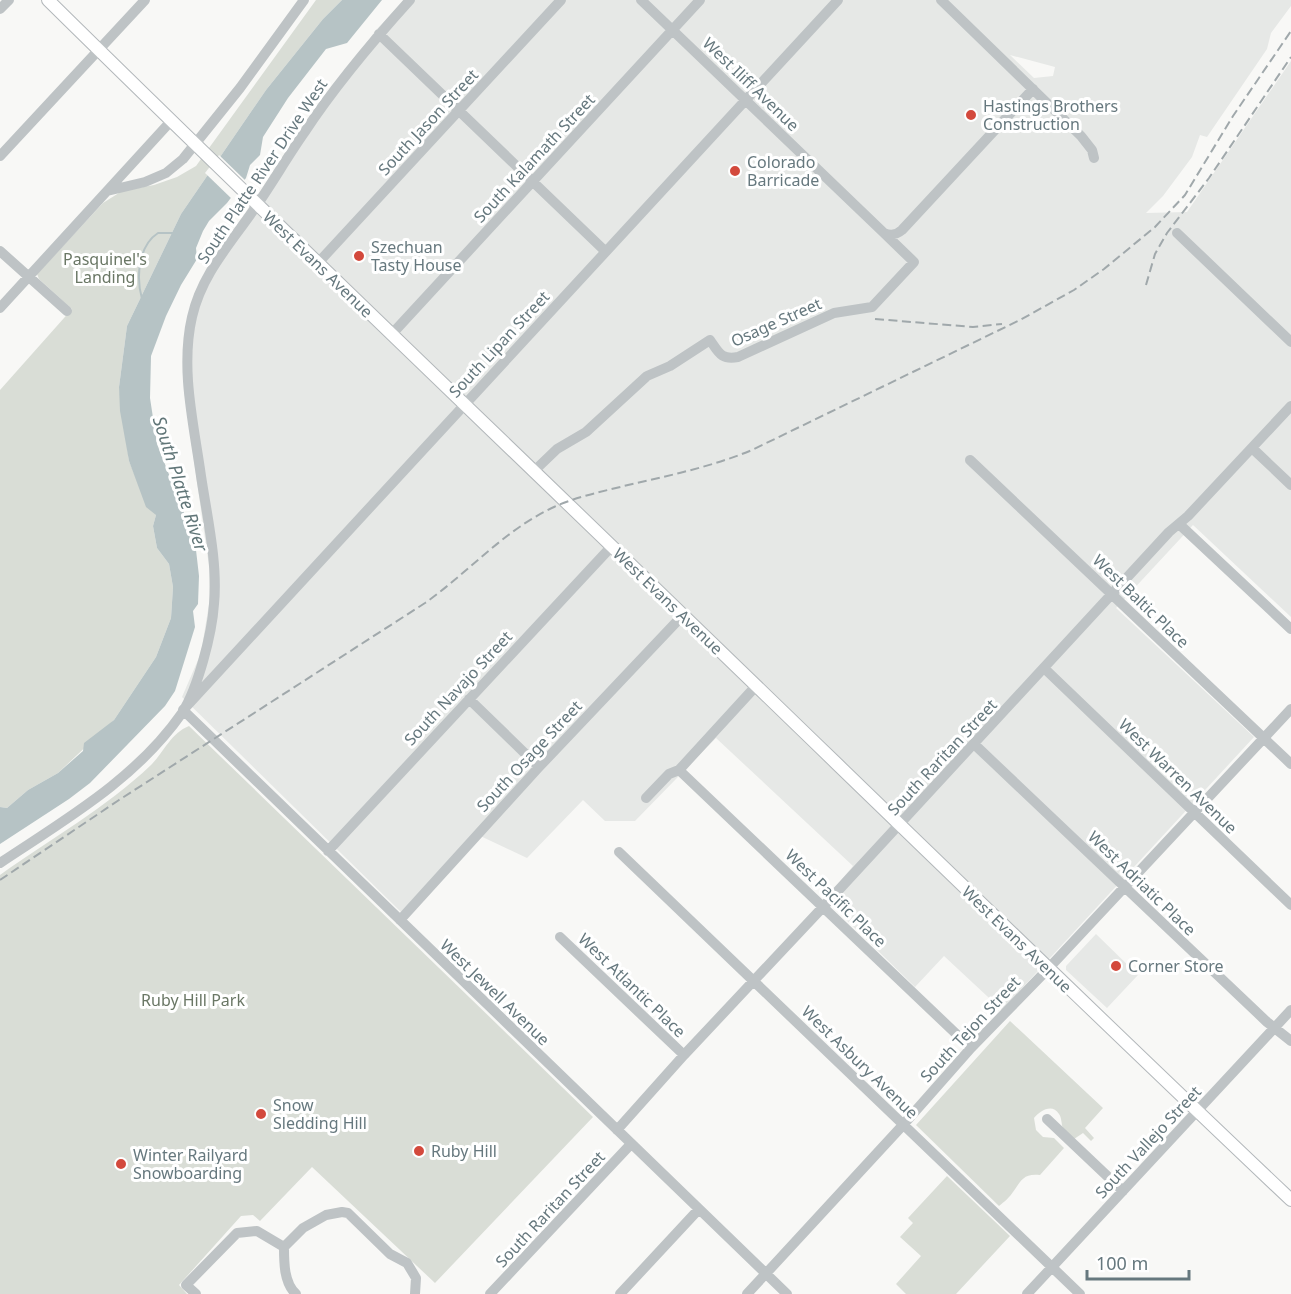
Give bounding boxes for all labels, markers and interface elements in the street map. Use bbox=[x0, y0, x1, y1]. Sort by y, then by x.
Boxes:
street label: West Iliff Avenue bbox=[698, 32, 804, 136]
street label: South Jason Street bbox=[373, 64, 483, 180]
street label: South Platte River Drive West bbox=[192, 74, 332, 268]
street label: South Kalamath Street bbox=[468, 89, 600, 227]
place label: Hastings Brothers Construction bbox=[983, 95, 1118, 135]
marker: Hastings Brothers Construction bbox=[964, 108, 978, 122]
place label: Colorado Barricade bbox=[747, 151, 819, 191]
marker: Colorado Barricade bbox=[728, 164, 742, 178]
street label: West Evans Avenue bbox=[258, 206, 378, 322]
place label: Szechuan Tasty House bbox=[371, 236, 461, 276]
park label: Pasquinel's Landing bbox=[63, 248, 147, 288]
marker: Szechuan Tasty House bbox=[352, 249, 366, 263]
street label: South Lipan Street bbox=[444, 286, 554, 402]
street label: Osage Street bbox=[727, 292, 825, 352]
water label: South Platte River bbox=[148, 413, 214, 555]
street label: West Evans Avenue bbox=[608, 543, 728, 659]
street label: West Baltic Place bbox=[1088, 549, 1194, 653]
street label: South Navajo Street bbox=[399, 626, 517, 750]
street label: South Raritan Street bbox=[882, 694, 1002, 820]
street label: South Osage Street bbox=[472, 695, 587, 817]
street label: West Warren Avenue bbox=[1114, 714, 1242, 838]
street label: West Adriatic Place bbox=[1083, 826, 1201, 940]
street label: West Pacific Place bbox=[781, 844, 891, 952]
street label: West Evans Avenue bbox=[957, 881, 1077, 997]
street label: West Atlantic Place bbox=[573, 928, 691, 1042]
street label: West Jewell Avenue bbox=[435, 934, 555, 1050]
place label: Corner Store bbox=[1128, 955, 1224, 977]
marker: Corner Store bbox=[1109, 959, 1123, 973]
street label: South Tejon Street bbox=[915, 971, 1025, 1087]
park label: Ruby Hill Park bbox=[141, 989, 245, 1011]
street label: West Asbury Avenue bbox=[797, 1001, 923, 1123]
street label: South Vallejo Street bbox=[1090, 1081, 1206, 1203]
place label: Snow Sledding Hill bbox=[273, 1094, 367, 1134]
marker: Snow Sledding Hill bbox=[254, 1107, 268, 1121]
place label: Ruby Hill bbox=[431, 1140, 497, 1162]
place label: Winter Railyard Snowboarding bbox=[133, 1144, 248, 1184]
marker: Ruby Hill bbox=[412, 1144, 426, 1158]
street label: South Raritan Street bbox=[490, 1146, 610, 1272]
marker: Winter Railyard Snowboarding bbox=[114, 1157, 128, 1171]
scale bar bbox=[1087, 1243, 1189, 1281]
text: 100 m bbox=[1096, 1251, 1148, 1275]

